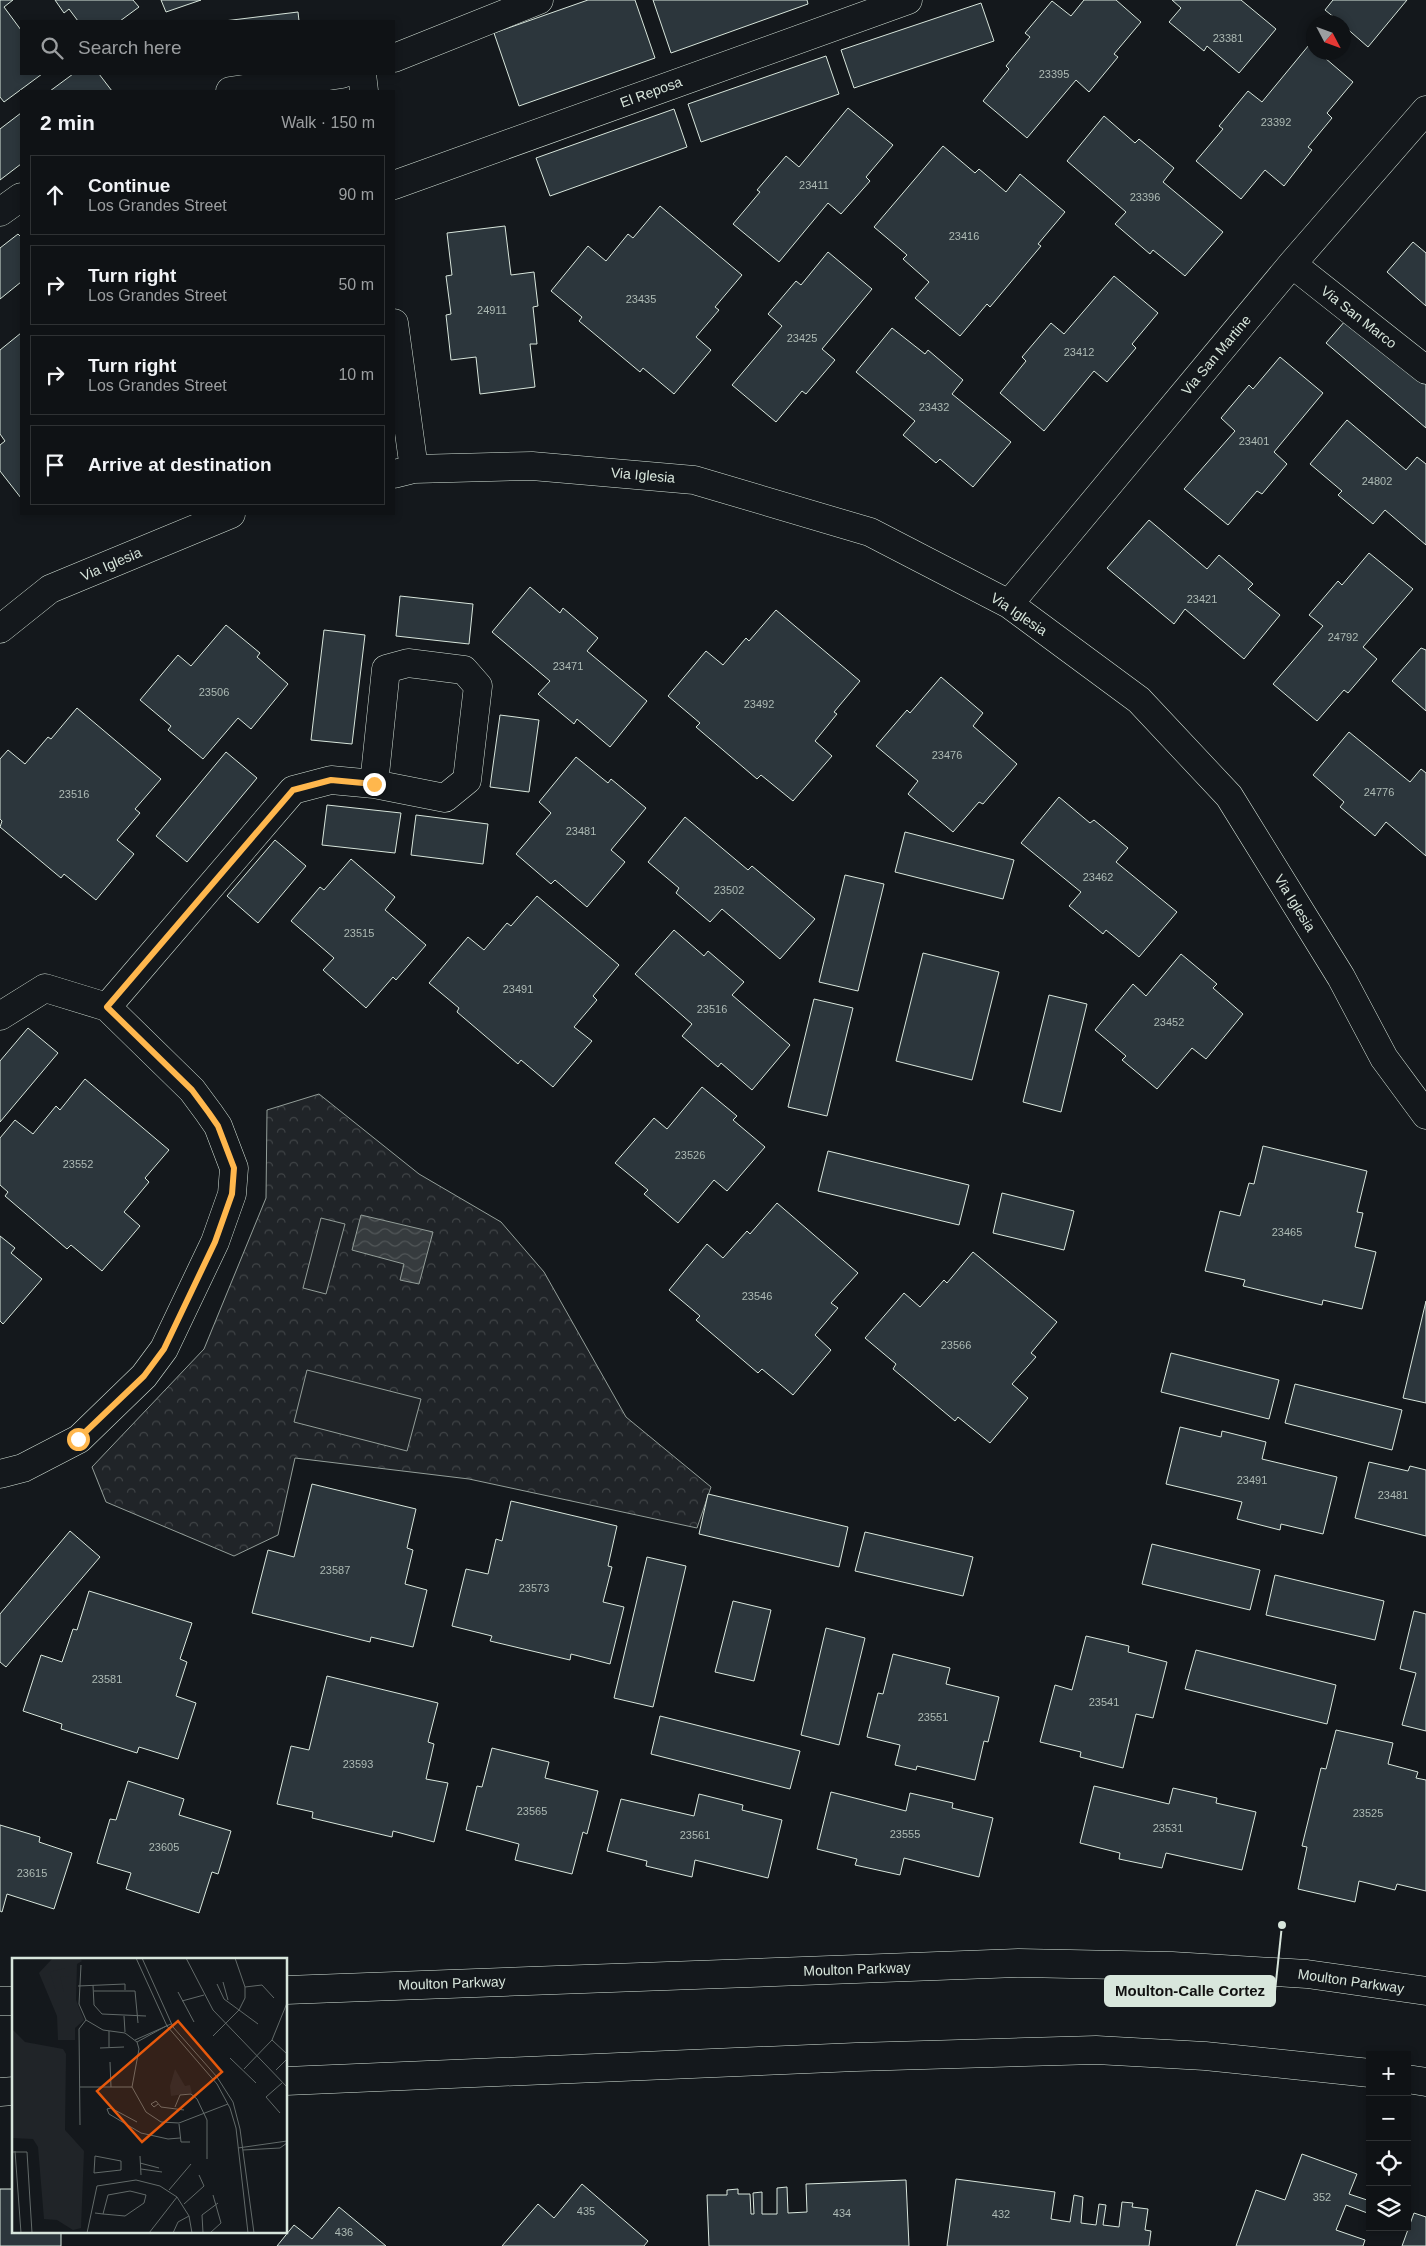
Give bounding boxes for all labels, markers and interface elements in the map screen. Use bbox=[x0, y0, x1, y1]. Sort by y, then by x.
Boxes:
north arrow bbox=[1306, 15, 1351, 60]
search box bbox=[20, 20, 395, 75]
house number: 23381 bbox=[1213, 32, 1243, 44]
icon: search bbox=[38, 34, 66, 62]
text: Search here bbox=[78, 37, 182, 58]
house number: 23395 bbox=[1039, 68, 1069, 80]
street label: El Reposa bbox=[618, 73, 684, 111]
text: 2 min bbox=[40, 111, 95, 134]
text: Walk · 150 m bbox=[281, 114, 375, 131]
house number: 23392 bbox=[1261, 116, 1291, 128]
text: Continue bbox=[88, 175, 170, 196]
house number: 23411 bbox=[799, 179, 829, 191]
icon: ahead bbox=[41, 181, 69, 209]
text: 90 m bbox=[338, 186, 374, 203]
house number: 23396 bbox=[1130, 191, 1160, 203]
text: Los Grandes Street bbox=[88, 197, 227, 214]
house number: 23416 bbox=[949, 230, 979, 242]
text: Turn right bbox=[88, 265, 176, 286]
icon: right bbox=[41, 271, 69, 299]
text: 50 m bbox=[338, 276, 374, 293]
street label: Via San Marco bbox=[1318, 283, 1400, 352]
text: Los Grandes Street bbox=[88, 287, 227, 304]
house number: 23435 bbox=[626, 293, 656, 305]
house number: 24911 bbox=[477, 304, 507, 316]
street label: Via San Martine bbox=[1178, 312, 1254, 398]
house number: 23425 bbox=[787, 332, 817, 344]
house number: 23412 bbox=[1064, 346, 1094, 358]
text: Turn right bbox=[88, 355, 176, 376]
icon: right bbox=[41, 361, 69, 389]
text: 10 m bbox=[338, 366, 374, 383]
text: Los Grandes Street bbox=[88, 377, 227, 394]
house number: 23432 bbox=[919, 401, 949, 413]
house number: 23401 bbox=[1239, 435, 1269, 447]
icon: arrive bbox=[41, 451, 69, 479]
text: Arrive at destination bbox=[88, 454, 272, 475]
street label: Via Iglesia bbox=[610, 464, 676, 486]
house number: 24802 bbox=[1362, 475, 1392, 487]
street label: Via Iglesia bbox=[78, 544, 144, 584]
street label: Via Iglesia bbox=[988, 589, 1050, 639]
house number: 23421 bbox=[1187, 593, 1217, 605]
house number: 24792 bbox=[1328, 631, 1358, 643]
house number: 23471 bbox=[553, 660, 583, 672]
house number: 23506 bbox=[199, 686, 229, 698]
house number: 23492 bbox=[744, 698, 774, 710]
house number: 23476 bbox=[932, 749, 962, 761]
route end bbox=[363, 773, 386, 796]
house number: 24776 bbox=[1364, 786, 1394, 798]
house number: 23516 bbox=[59, 788, 89, 800]
house number: 23481 bbox=[566, 825, 596, 837]
house number: 23462 bbox=[1083, 871, 1113, 883]
street label: Via Iglesia bbox=[1271, 871, 1319, 935]
house number: 23502 bbox=[714, 884, 744, 896]
house number: 23515 bbox=[344, 927, 374, 939]
house number: 23491 bbox=[503, 983, 533, 995]
house number: 23516 bbox=[697, 1003, 727, 1015]
house number: 23452 bbox=[1154, 1016, 1184, 1028]
house number: 23526 bbox=[675, 1149, 705, 1161]
house number: 23552 bbox=[63, 1158, 93, 1170]
house number: 23465 bbox=[1272, 1226, 1302, 1238]
house number: 23546 bbox=[742, 1290, 772, 1302]
house number: 23566 bbox=[941, 1339, 971, 1351]
route start bbox=[67, 1428, 90, 1451]
house number: 23491 bbox=[1237, 1474, 1267, 1486]
house number: 23481 bbox=[1378, 1489, 1408, 1501]
house number: 23587 bbox=[320, 1564, 350, 1576]
house number: 23573 bbox=[519, 1582, 549, 1594]
house number: 23581 bbox=[92, 1673, 122, 1685]
house number: 23541 bbox=[1089, 1696, 1119, 1708]
house number: 23551 bbox=[918, 1711, 948, 1723]
house number: 23593 bbox=[343, 1758, 373, 1770]
house number: 23565 bbox=[517, 1805, 547, 1817]
house number: 23525 bbox=[1353, 1807, 1383, 1819]
house number: 23531 bbox=[1153, 1822, 1183, 1834]
house number: 23555 bbox=[890, 1828, 920, 1840]
house number: 23561 bbox=[680, 1829, 710, 1841]
house number: 23605 bbox=[149, 1841, 179, 1853]
house number: 23615 bbox=[17, 1867, 47, 1879]
inset map bbox=[12, 1958, 288, 2234]
street label: Moulton Parkway bbox=[803, 1959, 911, 1979]
street label: Moulton Parkway bbox=[1297, 1966, 1405, 1996]
street label: Moulton Parkway bbox=[398, 1973, 506, 1993]
callout: Moulton-Calle Cortez bbox=[1105, 1976, 1275, 2006]
text: Moulton-Calle Cortez bbox=[1115, 1982, 1265, 1999]
map controls bbox=[1366, 2051, 1411, 2231]
button: + bbox=[1366, 2051, 1411, 2096]
button: − bbox=[1366, 2096, 1411, 2141]
button: locate bbox=[1366, 2141, 1411, 2186]
button: layers bbox=[1366, 2186, 1411, 2231]
house number: 352 bbox=[1313, 2191, 1331, 2203]
house number: 435 bbox=[577, 2205, 595, 2217]
house number: 434 bbox=[833, 2207, 851, 2219]
house number: 432 bbox=[992, 2208, 1010, 2220]
house number: 436 bbox=[335, 2226, 353, 2238]

